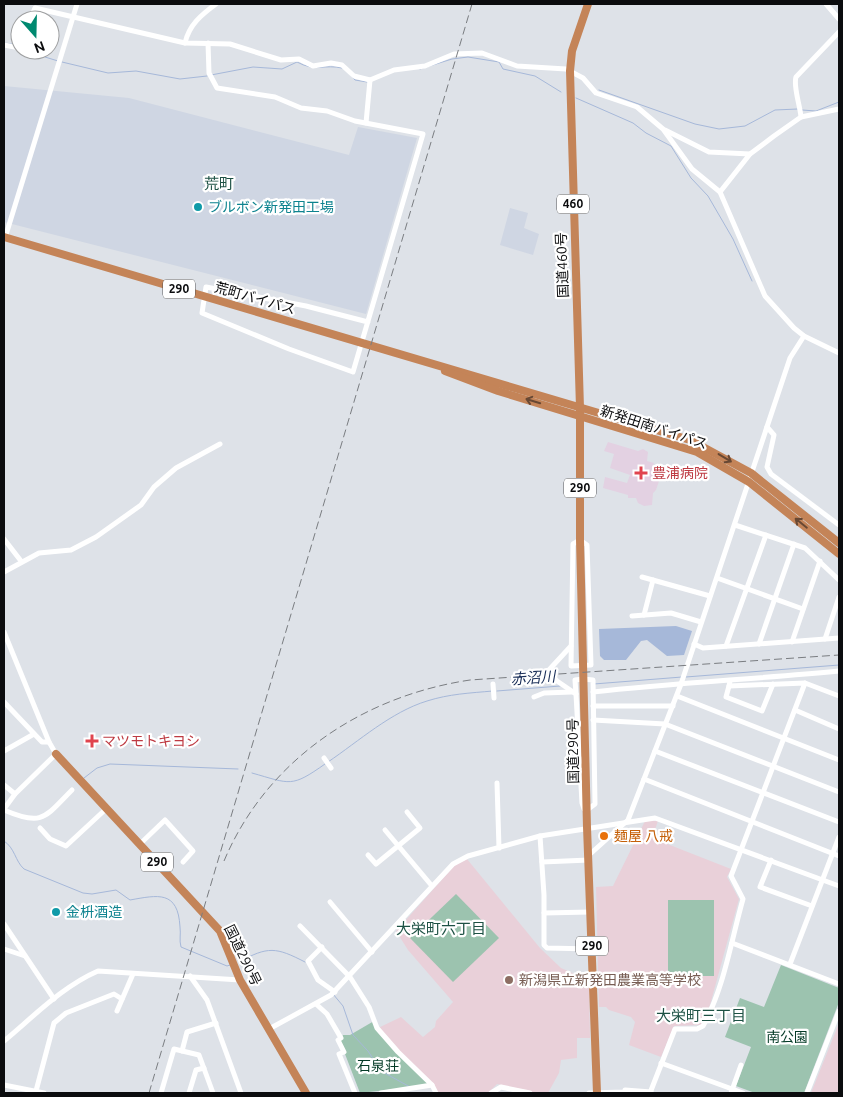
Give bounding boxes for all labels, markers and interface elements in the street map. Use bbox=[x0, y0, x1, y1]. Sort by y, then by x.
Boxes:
north arrow bbox=[10, 10, 60, 60]
text: N bbox=[32, 38, 47, 57]
district label: 荒町 bbox=[204, 175, 234, 192]
road number: 460 bbox=[557, 194, 589, 213]
place label: ブルボン新発田工場 bbox=[208, 199, 334, 215]
marker: ブルボン新発田工場 bbox=[192, 201, 204, 213]
street label: 国道460号 bbox=[553, 232, 571, 298]
street label: 荒町バイパス bbox=[213, 279, 297, 317]
road number: 290 bbox=[163, 280, 195, 298]
one-way arrow bbox=[526, 396, 542, 406]
street label: 新発田南バイパス bbox=[598, 402, 710, 452]
one-way arrow bbox=[717, 453, 731, 463]
place label: 豊浦病院 bbox=[652, 465, 708, 481]
marker: 豊浦病院 bbox=[634, 466, 648, 480]
road number: 290 bbox=[564, 478, 596, 498]
one-way arrow bbox=[795, 518, 808, 529]
water label: 赤沼川 bbox=[510, 667, 558, 688]
street label: 国道290号 bbox=[564, 718, 582, 784]
place label: マツモトキヨシ bbox=[102, 733, 200, 749]
marker: マツモトキヨシ bbox=[86, 735, 98, 747]
place label: 麺屋 八戒 bbox=[614, 828, 673, 844]
marker: 麺屋 八戒 bbox=[598, 830, 610, 842]
road number: 290 bbox=[141, 852, 173, 872]
place label: 金枡酒造 bbox=[66, 904, 122, 920]
marker: 金枡酒造 bbox=[50, 906, 62, 918]
district label: 大栄町六丁目 bbox=[396, 920, 486, 937]
street label: 国道290号 bbox=[221, 922, 265, 988]
road number: 290 bbox=[576, 936, 608, 956]
place label: 新潟県立新発田農業高等学校 bbox=[519, 972, 701, 988]
marker: 新潟県立新発田農業高等学校 bbox=[503, 974, 515, 986]
district label: 大栄町三丁目 bbox=[656, 1007, 746, 1024]
park label: 南公園 bbox=[766, 1029, 808, 1045]
park label: 石泉荘 bbox=[357, 1058, 399, 1074]

